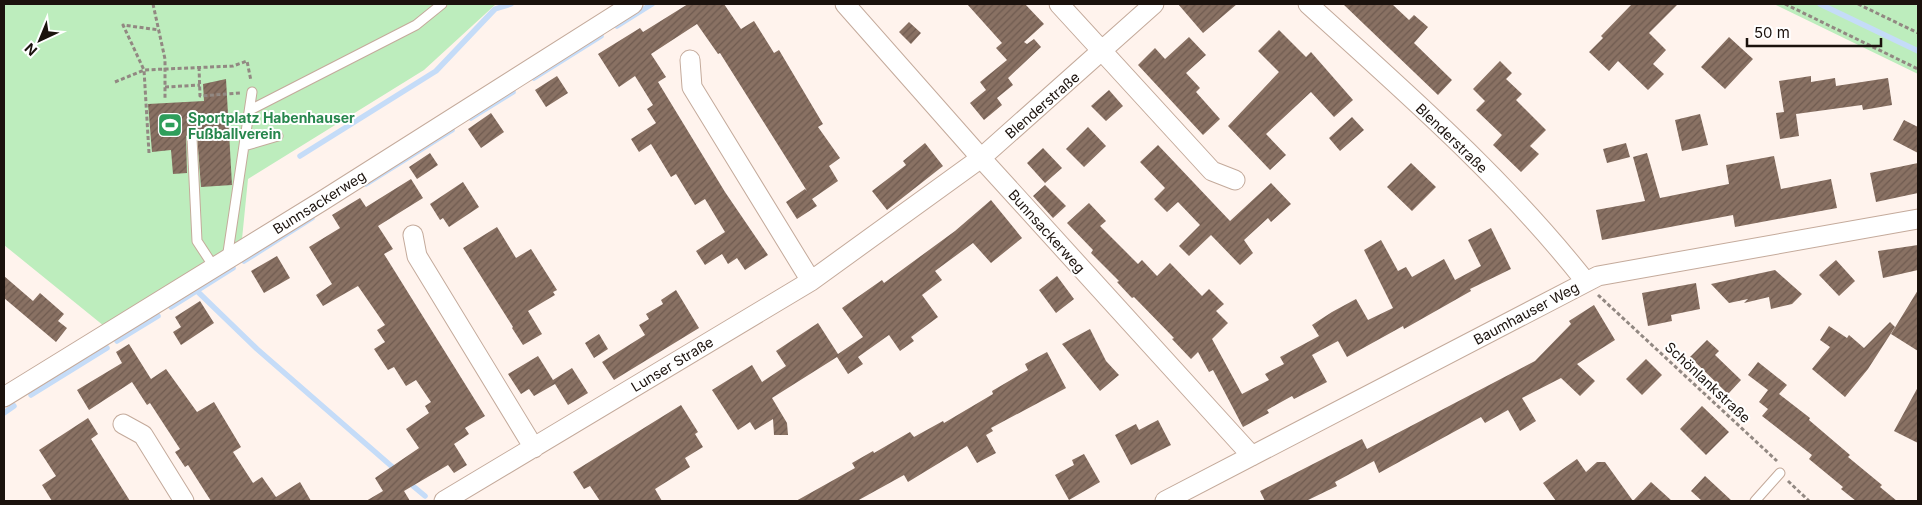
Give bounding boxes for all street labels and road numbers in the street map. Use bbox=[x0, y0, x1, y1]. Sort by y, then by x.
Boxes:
street label: Blenderstraße bbox=[1001, 68, 1083, 142]
street label: Blenderstraße bbox=[1413, 100, 1491, 176]
street label: Bunnsackerweg bbox=[270, 167, 368, 237]
street label: Bunnsackerweg bbox=[1005, 186, 1089, 276]
street label: Baumhauser Weg bbox=[1471, 278, 1581, 348]
street label: Lunser Straße bbox=[628, 333, 716, 395]
street label: Schönlankstraße bbox=[1662, 338, 1754, 426]

